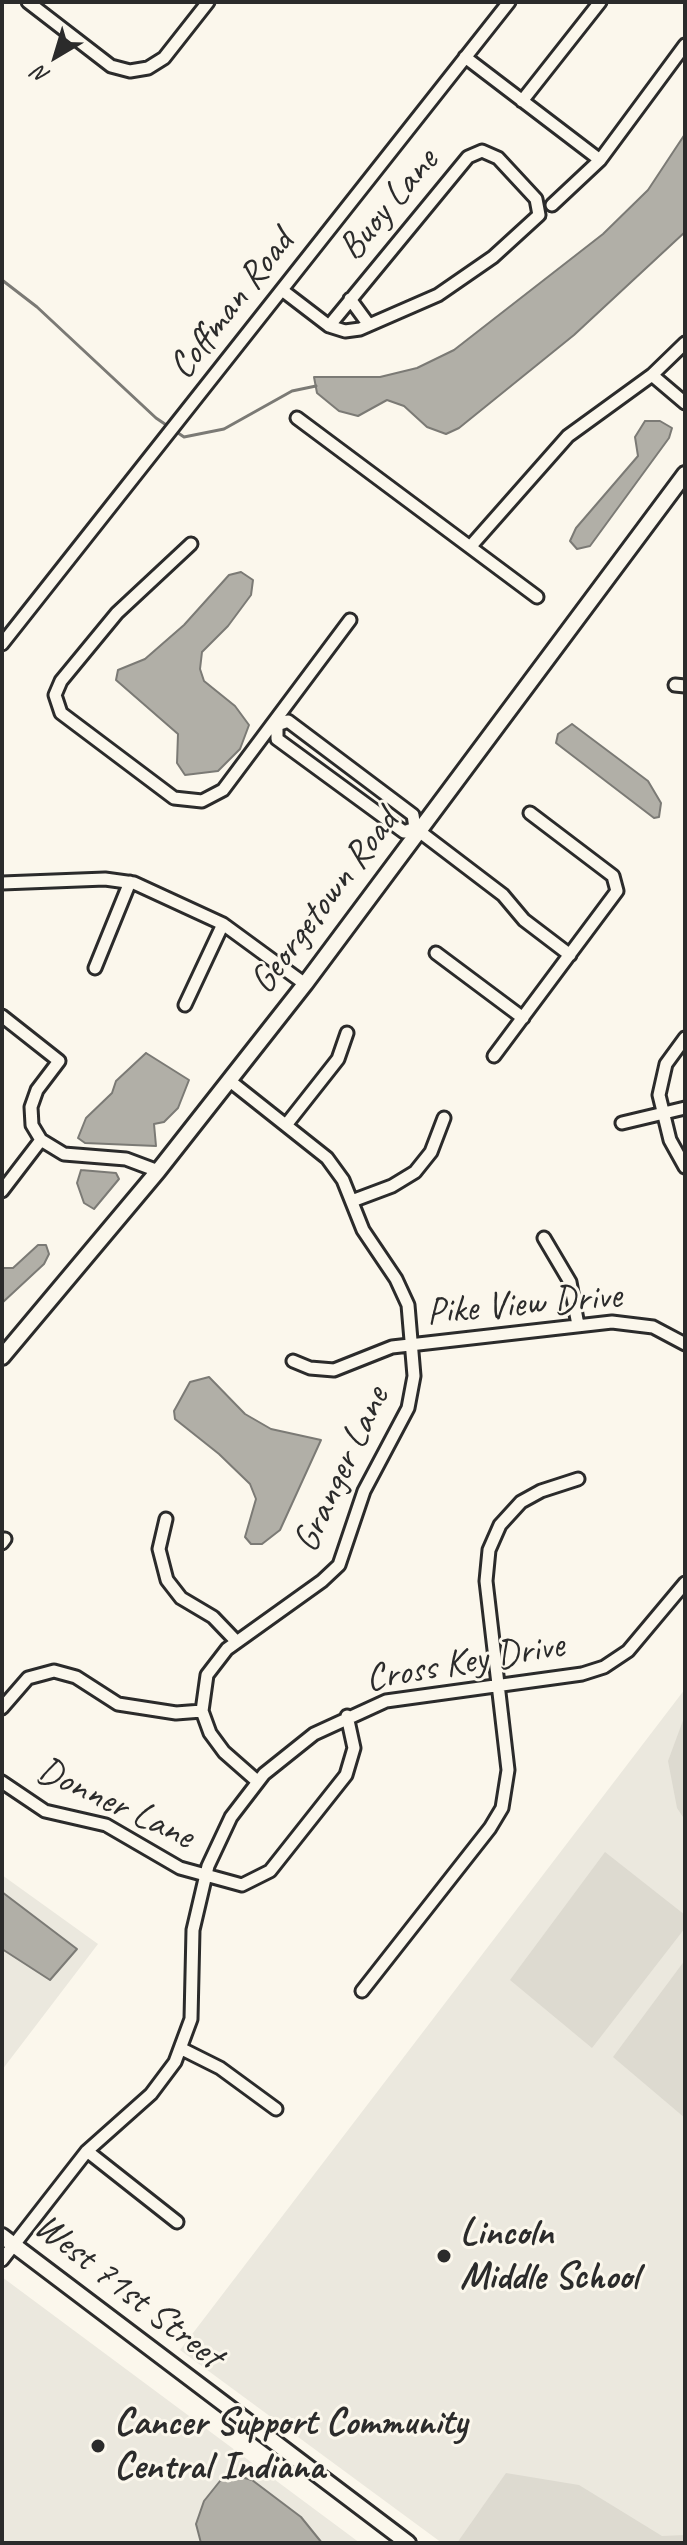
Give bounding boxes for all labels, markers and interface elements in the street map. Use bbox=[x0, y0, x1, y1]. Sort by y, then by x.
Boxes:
north arrow bbox=[16, 16, 96, 96]
text: N bbox=[27, 60, 55, 90]
street label: Buoy Lane bbox=[329, 140, 449, 270]
street label: Coffman Road bbox=[160, 221, 304, 389]
street label: Georgetown Road bbox=[241, 801, 409, 1003]
street label: Pike View Drive bbox=[425, 1274, 623, 1336]
street label: Granger Lane bbox=[284, 1380, 400, 1560]
street label: Cross Key Drive bbox=[362, 1623, 568, 1703]
street label: Donner Lane bbox=[29, 1748, 201, 1860]
street label: West 71st Street bbox=[25, 2204, 231, 2380]
place label: Lincoln Middle School bbox=[460, 2211, 638, 2300]
marker: Lincoln Middle School bbox=[435, 2247, 453, 2265]
place label: Cancer Support Community Central Indiana bbox=[114, 2401, 467, 2490]
marker: Cancer Support Community Central Indiana bbox=[89, 2437, 107, 2455]

